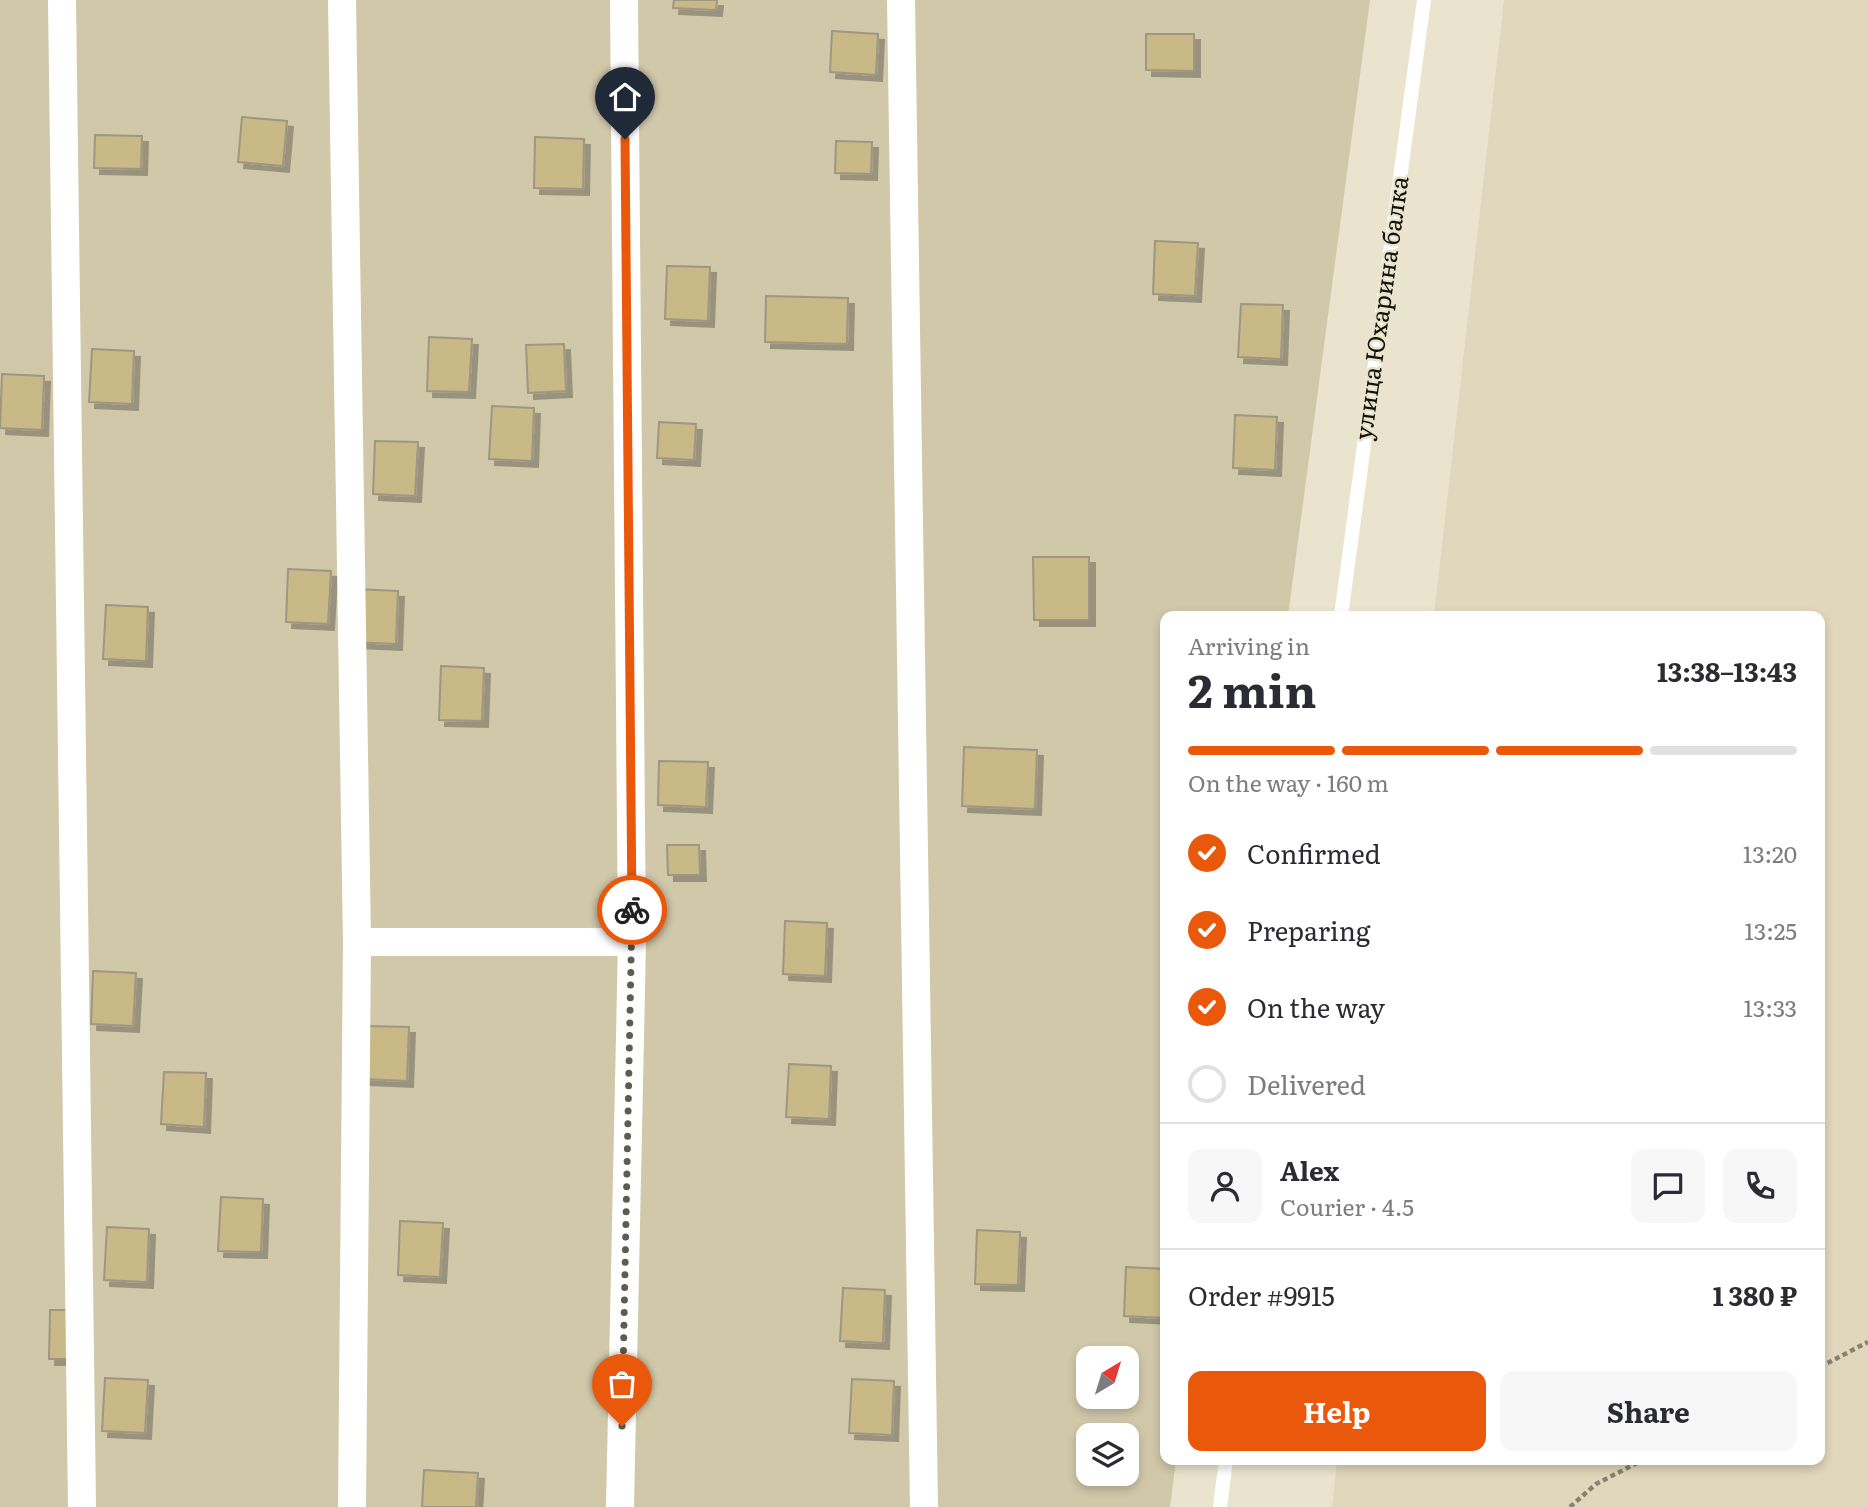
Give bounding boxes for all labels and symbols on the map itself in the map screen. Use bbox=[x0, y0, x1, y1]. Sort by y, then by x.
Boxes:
pin bbox=[595, 67, 655, 139]
street label: улица Юхарина балка bbox=[1344, 173, 1415, 442]
courier bbox=[597, 875, 667, 945]
north arrow bbox=[1076, 1346, 1139, 1409]
pin bbox=[592, 1354, 652, 1426]

